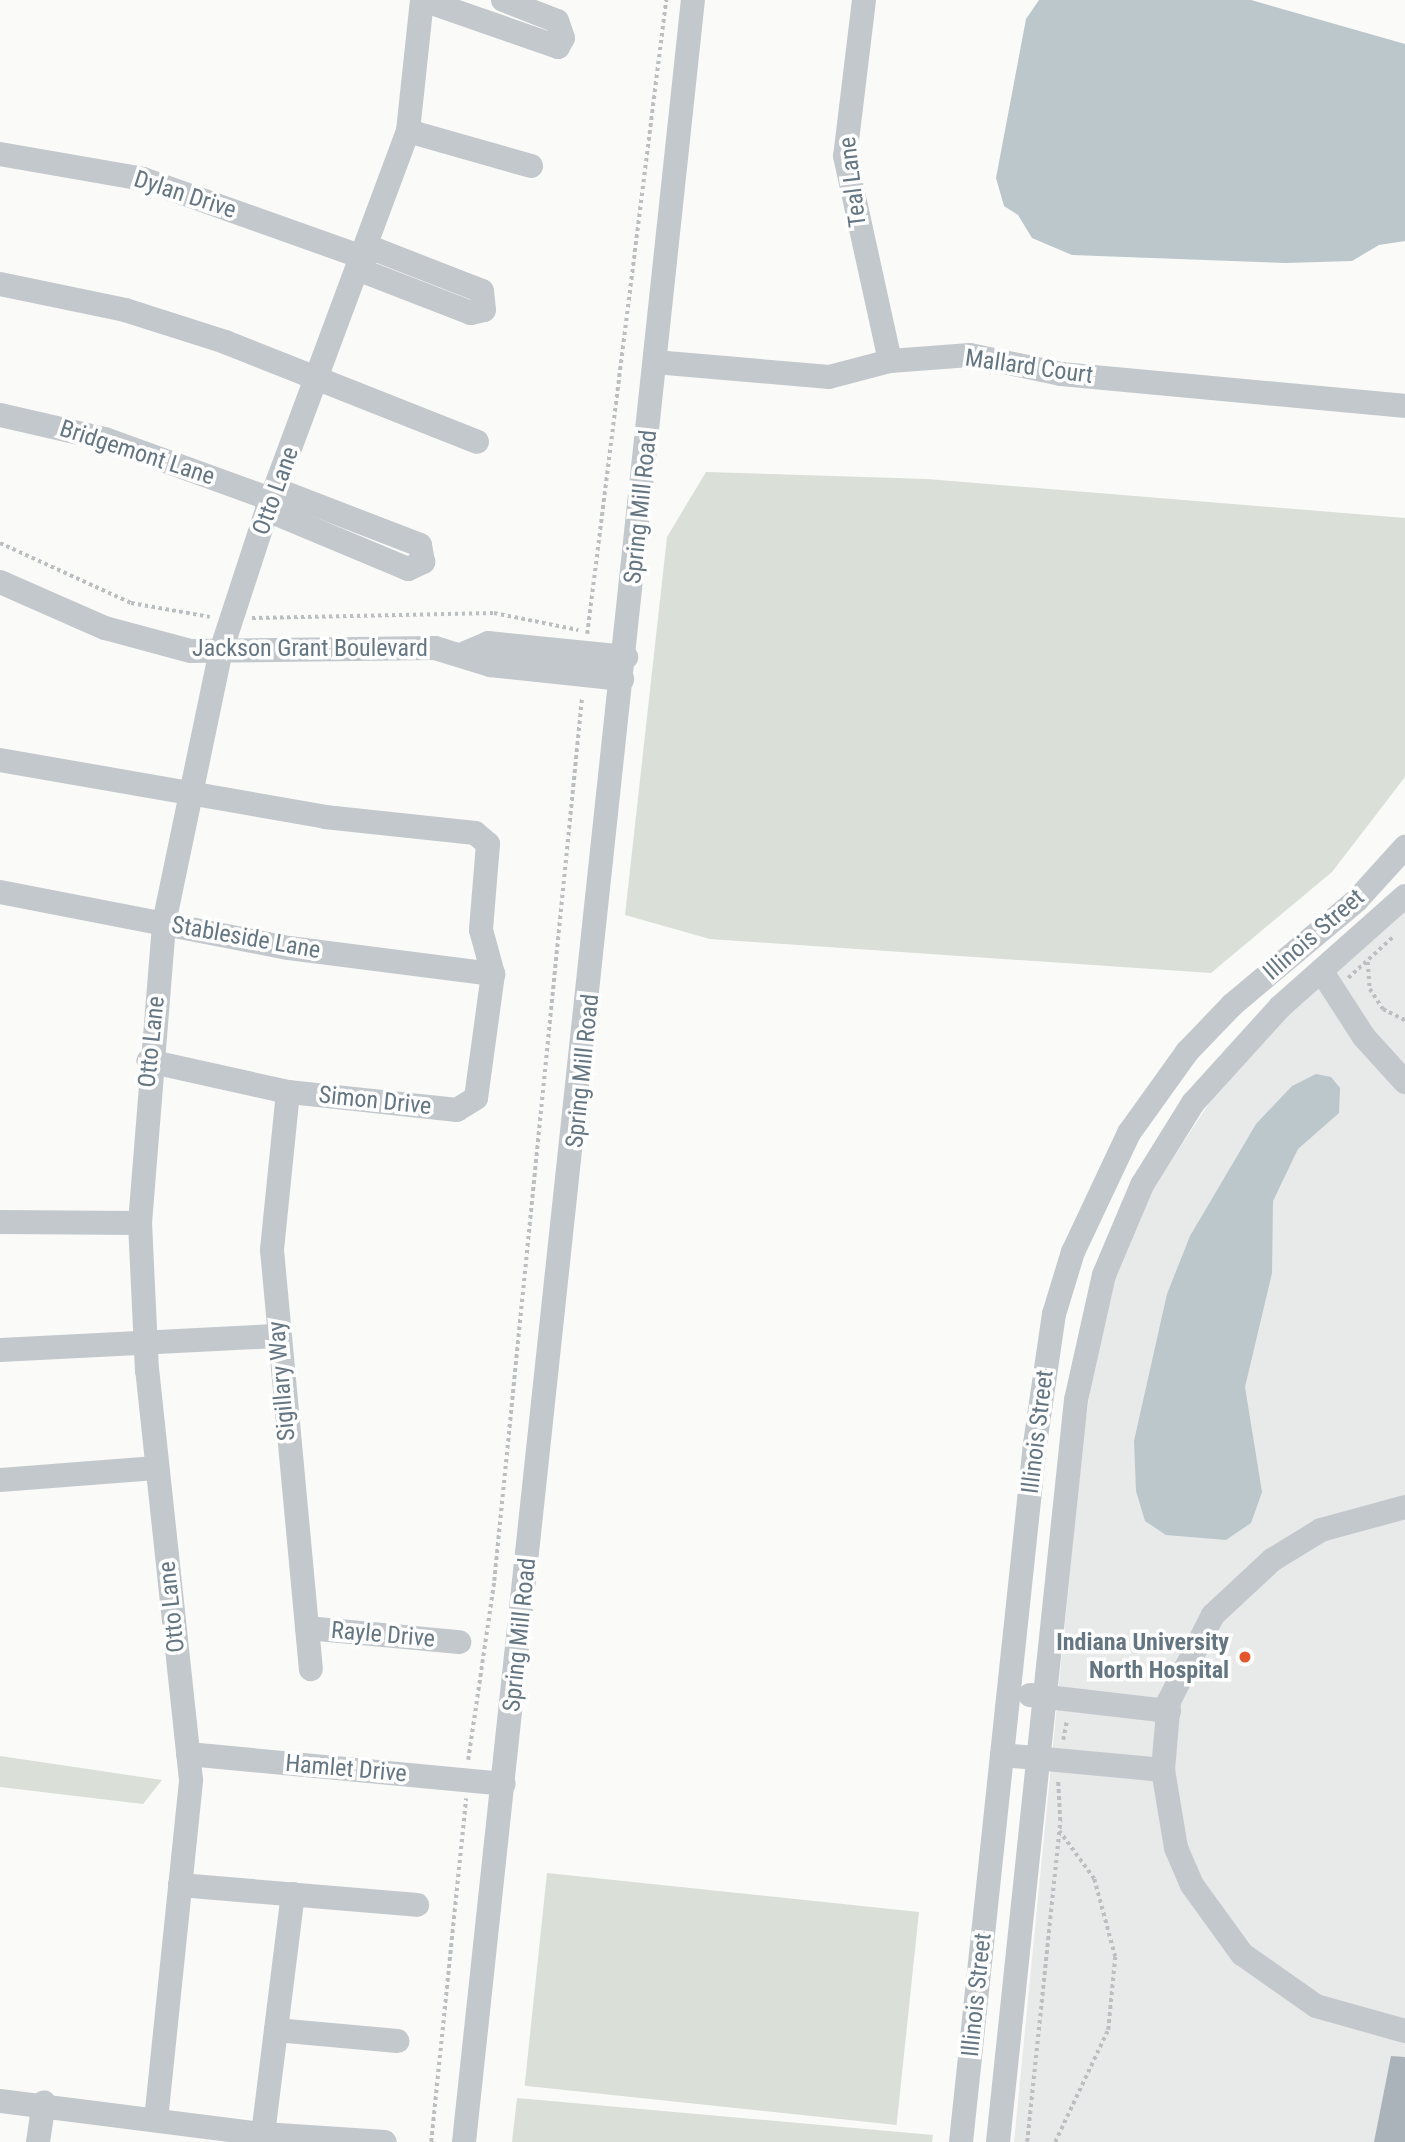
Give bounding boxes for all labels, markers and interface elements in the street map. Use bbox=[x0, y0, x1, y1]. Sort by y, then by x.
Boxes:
street label: Teal Lane bbox=[833, 135, 873, 229]
street label: Dylan Drive bbox=[130, 165, 240, 225]
street label: Mallard Court bbox=[963, 344, 1095, 390]
street label: Bridgemont Lane bbox=[56, 414, 218, 492]
street label: Spring Mill Road bbox=[619, 429, 663, 585]
street label: Otto Lane bbox=[247, 443, 305, 539]
street label: Jackson Grant Boulevard bbox=[192, 635, 428, 663]
street label: Illinois Street bbox=[1258, 883, 1370, 987]
street label: Stableside Lane bbox=[169, 911, 323, 965]
street label: Spring Mill Road bbox=[561, 993, 605, 1149]
street label: Otto Lane bbox=[133, 995, 171, 1089]
street label: Simon Drive bbox=[317, 1081, 433, 1121]
street label: Sigillary Way bbox=[262, 1320, 302, 1442]
street label: Illinois Street bbox=[1016, 1369, 1060, 1495]
street label: Spring Mill Road bbox=[498, 1557, 542, 1713]
street label: Otto Lane bbox=[153, 1560, 191, 1654]
street label: Rayle Drive bbox=[330, 1616, 436, 1654]
place label: Indiana University North Hospital bbox=[1056, 1629, 1229, 1685]
marker: Indiana University North Hospital bbox=[1235, 1647, 1255, 1667]
street label: Hamlet Drive bbox=[284, 1749, 408, 1789]
street label: Illinois Street bbox=[956, 1932, 998, 2058]

